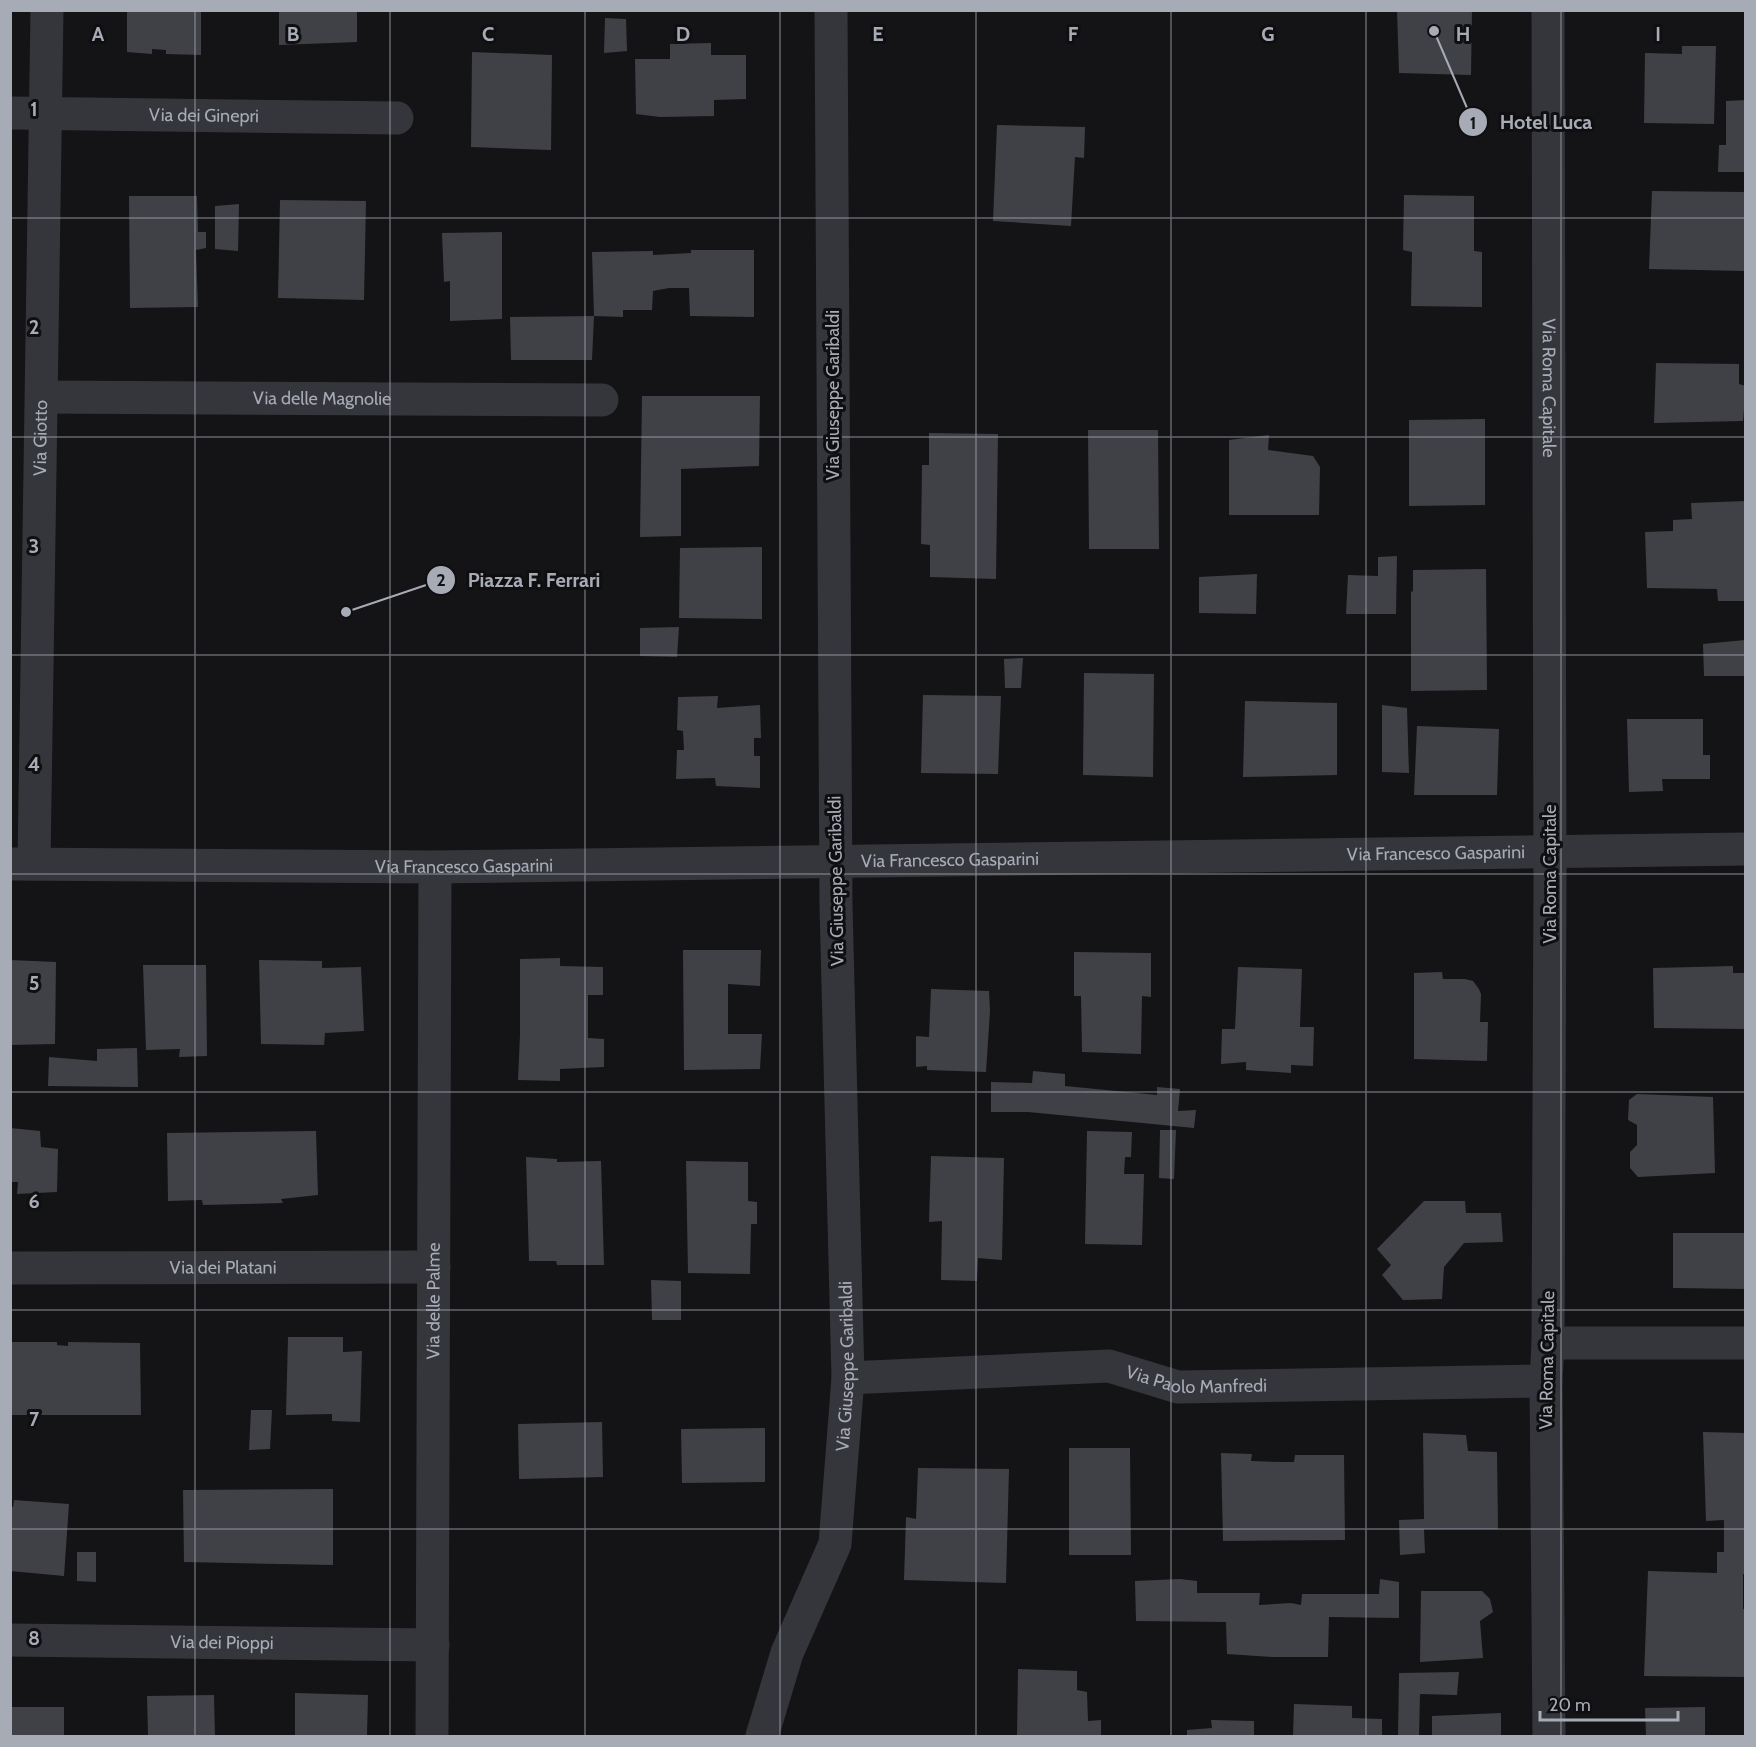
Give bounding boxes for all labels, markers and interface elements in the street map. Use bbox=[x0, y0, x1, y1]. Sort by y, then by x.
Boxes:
text: A bbox=[92, 22, 105, 46]
text: B bbox=[287, 22, 299, 46]
text: C bbox=[482, 22, 494, 46]
text: D bbox=[676, 22, 690, 46]
text: E bbox=[872, 22, 884, 46]
text: F bbox=[1068, 22, 1079, 46]
text: G bbox=[1261, 22, 1275, 46]
text: H bbox=[1456, 22, 1470, 46]
text: I bbox=[1655, 22, 1661, 46]
text: 1 bbox=[30, 97, 38, 121]
callout: Hotel Luca bbox=[1458, 103, 1605, 141]
street label: Via dei Ginepri bbox=[149, 104, 259, 127]
text: Hotel Luca bbox=[1500, 110, 1592, 134]
text: 1 bbox=[1470, 112, 1476, 134]
street label: Via Giuseppe Garibaldi bbox=[822, 310, 844, 480]
text: 2 bbox=[29, 315, 39, 339]
street label: Via Roma Capitale bbox=[1538, 319, 1560, 457]
street label: Via delle Magnolie bbox=[253, 387, 391, 410]
street label: Via Giotto bbox=[29, 400, 52, 476]
text: 3 bbox=[29, 534, 39, 558]
callout: Piazza F. Ferrari bbox=[426, 561, 612, 599]
text: Piazza F. Ferrari bbox=[468, 568, 600, 592]
text: 2 bbox=[436, 569, 446, 591]
text: 4 bbox=[28, 752, 40, 776]
street label: Via Giuseppe Garibaldi bbox=[824, 796, 848, 966]
street label: Via Roma Capitale bbox=[1539, 805, 1561, 943]
street label: Via Francesco Gasparini bbox=[1347, 841, 1525, 865]
street label: Via Francesco Gasparini bbox=[861, 848, 1039, 872]
street label: Via Francesco Gasparini bbox=[375, 854, 553, 878]
text: 5 bbox=[29, 971, 39, 995]
text: 6 bbox=[28, 1189, 40, 1213]
street label: Via delle Palme bbox=[422, 1242, 445, 1360]
street label: Via dei Platani bbox=[169, 1256, 277, 1279]
street label: Via Giuseppe Garibaldi bbox=[831, 1281, 859, 1452]
street label: Via Roma Capitale bbox=[1535, 1290, 1559, 1430]
street label: Via Paolo Manfredi bbox=[1123, 1361, 1267, 1398]
text: 7 bbox=[29, 1407, 40, 1431]
text: 8 bbox=[28, 1626, 40, 1650]
street label: Via dei Pioppi bbox=[170, 1631, 274, 1654]
scale bar bbox=[1540, 1684, 1678, 1722]
text: 20 m bbox=[1549, 1694, 1591, 1716]

